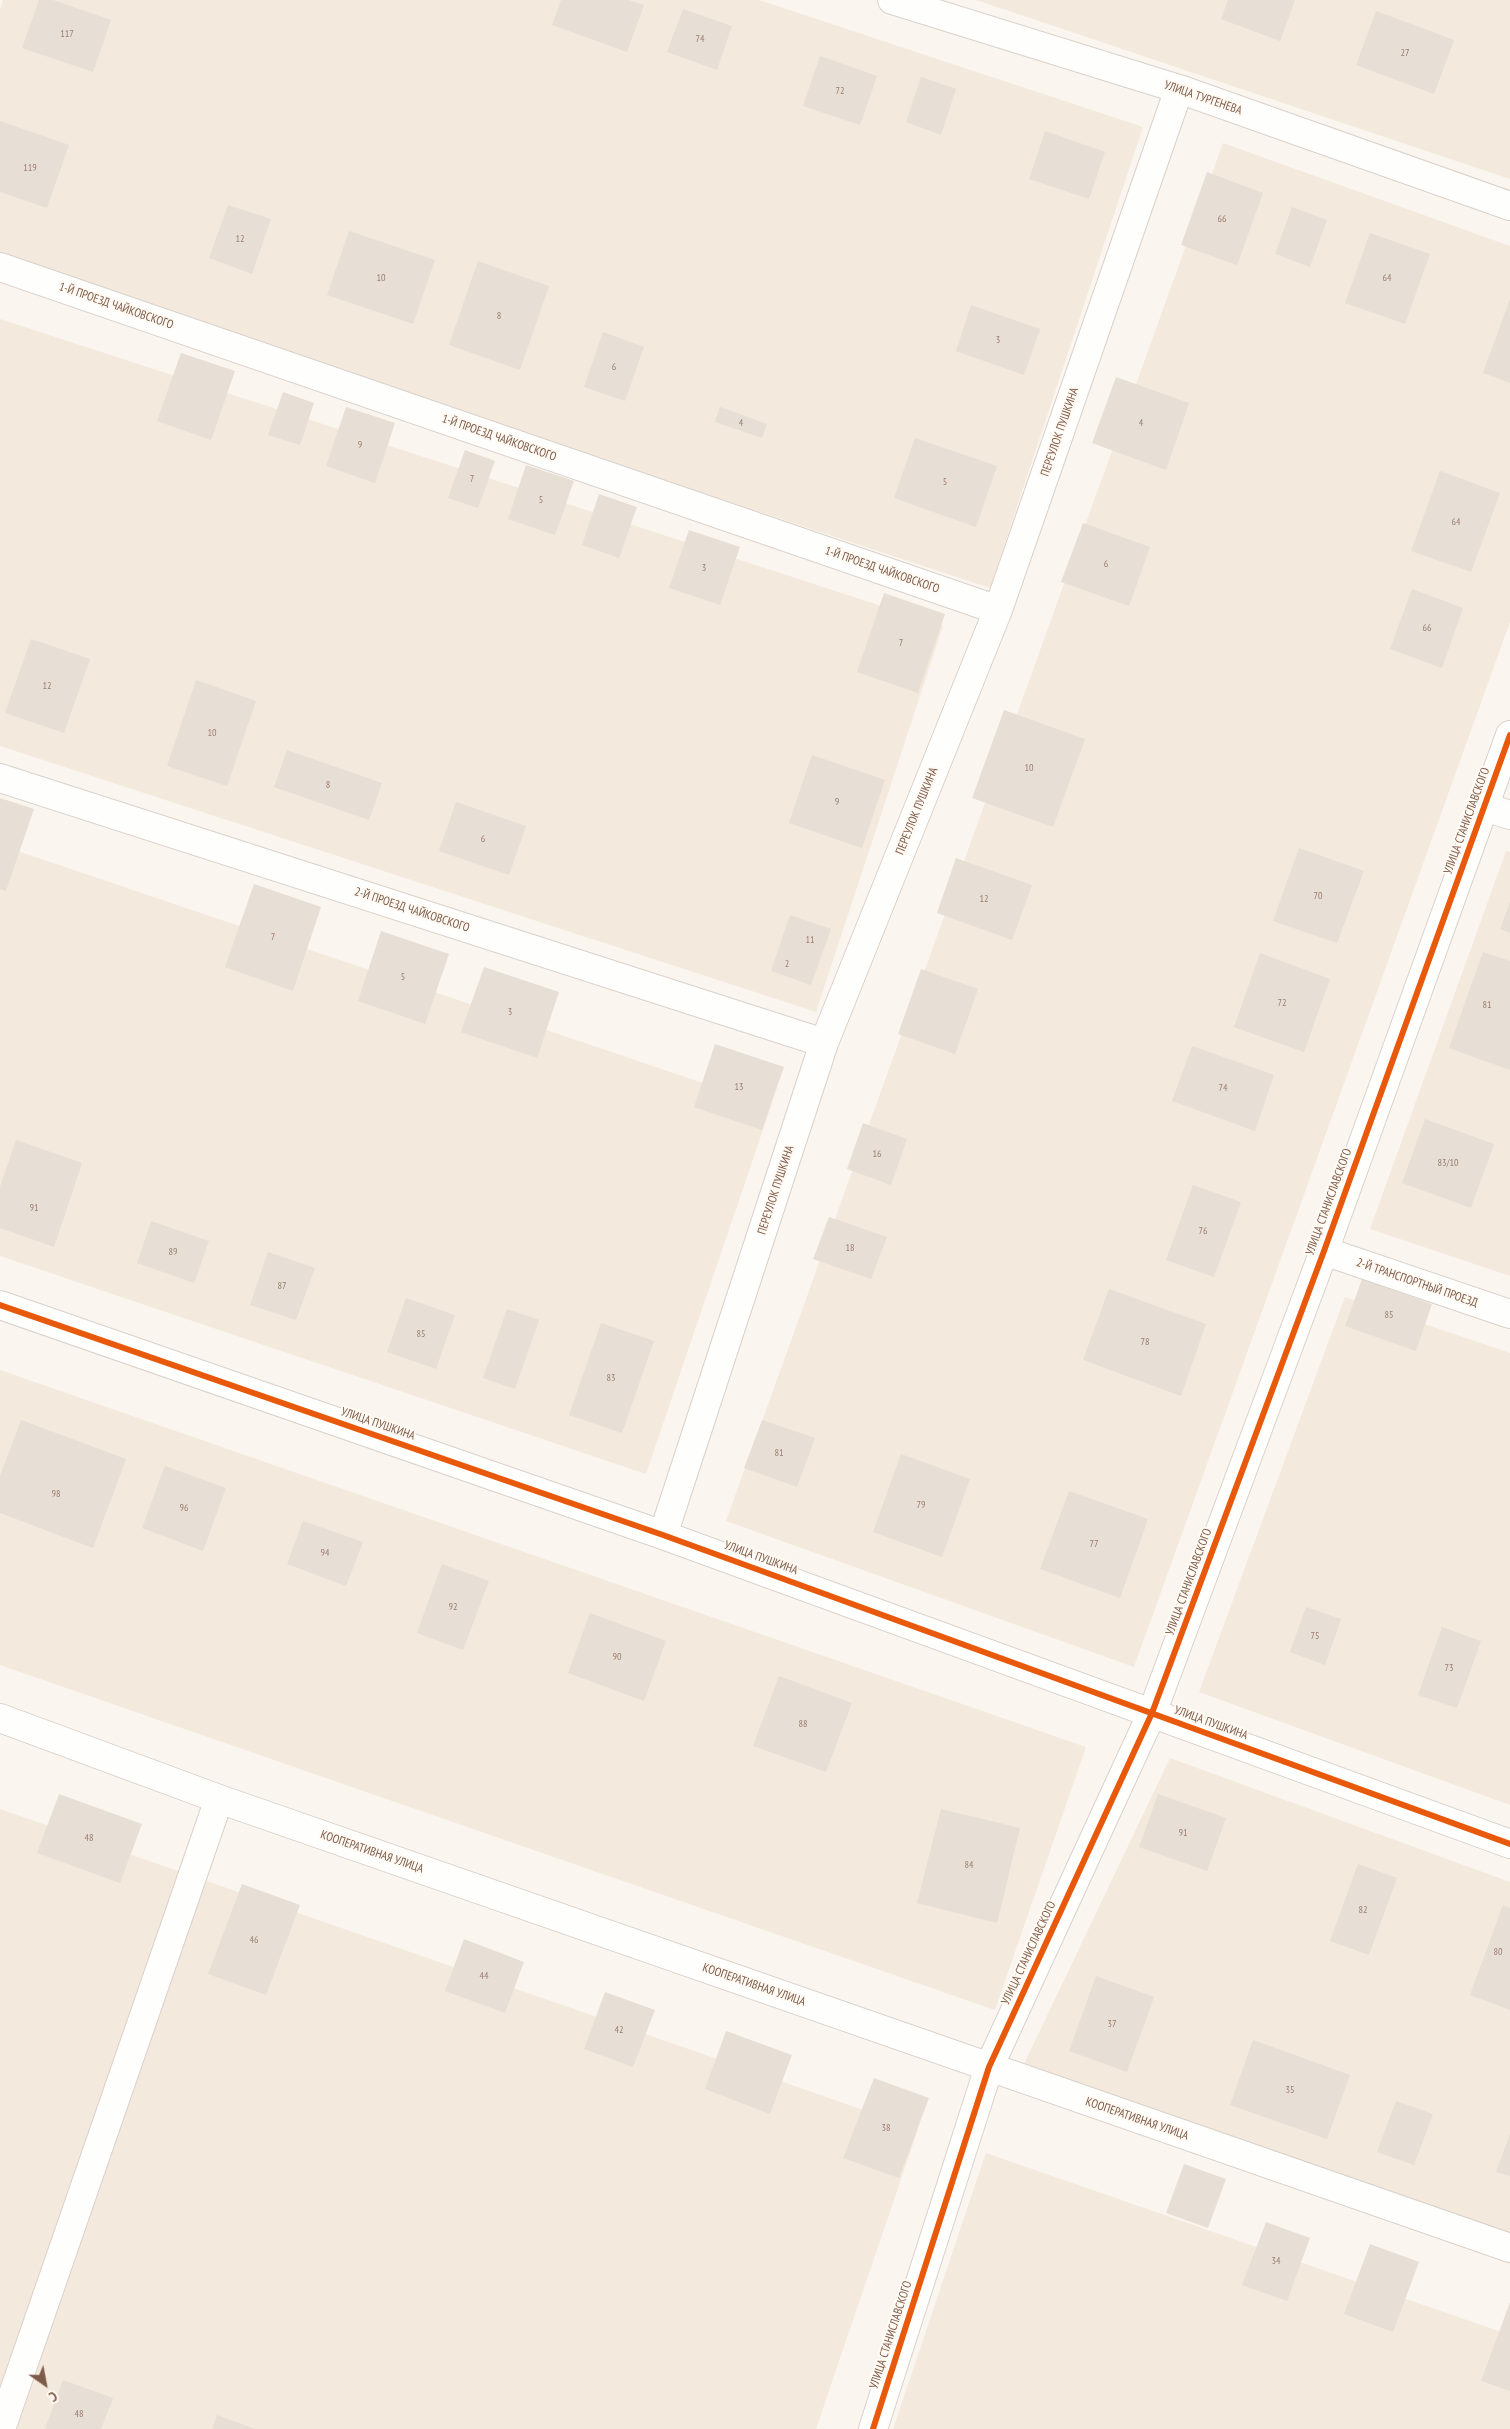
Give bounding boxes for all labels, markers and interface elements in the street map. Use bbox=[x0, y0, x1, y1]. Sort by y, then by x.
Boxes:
house number: 117 bbox=[60, 28, 74, 40]
house number: 74 bbox=[696, 33, 704, 45]
house number: 27 bbox=[1401, 47, 1409, 59]
street label: УЛИЦА ТУРГЕНЕВА bbox=[1162, 78, 1244, 118]
house number: 72 bbox=[836, 85, 844, 97]
house number: 119 bbox=[23, 162, 37, 174]
house number: 66 bbox=[1218, 213, 1226, 225]
house number: 12 bbox=[236, 233, 244, 245]
house number: 10 bbox=[377, 272, 385, 284]
house number: 64 bbox=[1383, 272, 1391, 284]
street label: 1-Й ПРОЕЗД ЧАЙКОВСКОГО bbox=[57, 280, 175, 332]
house number: 8 bbox=[497, 310, 501, 322]
house number: 3 bbox=[996, 334, 1000, 346]
house number: 6 bbox=[612, 361, 616, 373]
street label: ПЕРЕУЛОК ПУШКИНА bbox=[1038, 386, 1082, 478]
street label: 1-Й ПРОЕЗД ЧАЙКОВСКОГО bbox=[440, 412, 558, 464]
house number: 4 bbox=[739, 417, 743, 429]
house number: 4 bbox=[1139, 417, 1143, 429]
house number: 9 bbox=[358, 439, 362, 451]
house number: 7 bbox=[470, 473, 474, 485]
house number: 5 bbox=[943, 476, 947, 488]
house number: 5 bbox=[539, 494, 543, 506]
house number: 64 bbox=[1452, 516, 1460, 528]
street label: 1-Й ПРОЕЗД ЧАЙКОВСКОГО bbox=[823, 544, 941, 596]
house number: 6 bbox=[1104, 558, 1108, 570]
house number: 3 bbox=[702, 562, 706, 574]
house number: 66 bbox=[1423, 622, 1431, 634]
house number: 7 bbox=[899, 637, 903, 649]
house number: 12 bbox=[43, 680, 51, 692]
house number: 10 bbox=[208, 727, 216, 739]
house number: 10 bbox=[1025, 762, 1033, 774]
street label: ПЕРЕУЛОК ПУШКИНА bbox=[893, 765, 941, 857]
street label: УЛИЦА СТАНИСЛАВСКОГО bbox=[1441, 766, 1493, 876]
house number: 8 bbox=[326, 779, 330, 791]
house number: 9 bbox=[835, 796, 839, 808]
house number: 6 bbox=[481, 833, 485, 845]
street label: 2-Й ПРОЕЗД ЧАЙКОВСКОГО bbox=[353, 885, 471, 935]
house number: 70 bbox=[1314, 890, 1322, 902]
house number: 12 bbox=[980, 893, 988, 905]
house number: 7 bbox=[271, 931, 275, 943]
house number: 11 bbox=[806, 934, 814, 946]
house number: 2 bbox=[785, 958, 789, 970]
house number: 5 bbox=[401, 971, 405, 983]
house number: 72 bbox=[1278, 997, 1286, 1009]
house number: 81 bbox=[1483, 999, 1491, 1011]
house number: 3 bbox=[508, 1006, 512, 1018]
house number: 13 bbox=[735, 1081, 743, 1093]
house number: 74 bbox=[1219, 1082, 1227, 1094]
street label: ПЕРЕУЛОК ПУШКИНА bbox=[755, 1144, 797, 1236]
street label: УЛИЦА СТАНИСЛАВСКОГО bbox=[1303, 1147, 1355, 1257]
house number: 16 bbox=[873, 1148, 881, 1160]
house number: 83/10 bbox=[1438, 1157, 1458, 1169]
house number: 91 bbox=[30, 1202, 38, 1214]
house number: 76 bbox=[1199, 1225, 1207, 1237]
house number: 18 bbox=[846, 1242, 854, 1254]
house number: 89 bbox=[169, 1246, 177, 1258]
street label: 2-Й ТРАНСПОРТНЫЙ ПРОЕЗД bbox=[1355, 1255, 1479, 1311]
house number: 87 bbox=[278, 1280, 286, 1292]
house number: 85 bbox=[1385, 1309, 1393, 1321]
house number: 85 bbox=[417, 1328, 425, 1340]
house number: 78 bbox=[1141, 1336, 1149, 1348]
house number: 83 bbox=[607, 1372, 615, 1384]
street label: УЛИЦА ПУШКИНА bbox=[339, 1405, 417, 1443]
house number: 81 bbox=[775, 1447, 783, 1459]
house number: 98 bbox=[52, 1488, 60, 1500]
house number: 79 bbox=[917, 1499, 925, 1511]
house number: 96 bbox=[180, 1502, 188, 1514]
street label: УЛИЦА СТАНИСЛАВСКОГО bbox=[1163, 1527, 1215, 1637]
street label: УЛИЦА ПУШКИНА bbox=[722, 1538, 800, 1578]
house number: 77 bbox=[1090, 1538, 1098, 1550]
house number: 94 bbox=[321, 1547, 329, 1559]
house number: 92 bbox=[449, 1601, 457, 1613]
house number: 75 bbox=[1311, 1630, 1319, 1642]
house number: 90 bbox=[613, 1651, 621, 1663]
house number: 73 bbox=[1445, 1662, 1453, 1674]
street label: УЛИЦА ПУШКИНА bbox=[1172, 1703, 1250, 1743]
house number: 88 bbox=[799, 1718, 807, 1730]
house number: 91 bbox=[1179, 1827, 1187, 1839]
street label: КООПЕРАТИВНАЯ УЛИЦА bbox=[319, 1828, 425, 1876]
house number: 48 bbox=[85, 1832, 93, 1844]
house number: 84 bbox=[965, 1859, 973, 1871]
street label: УЛИЦА СТАНИСЛАВСКОГО bbox=[999, 1899, 1059, 2007]
house number: 82 bbox=[1359, 1904, 1367, 1916]
house number: 46 bbox=[250, 1934, 258, 1946]
house number: 80 bbox=[1494, 1946, 1502, 1958]
street label: КООПЕРАТИВНАЯ УЛИЦА bbox=[701, 1961, 807, 2009]
house number: 44 bbox=[480, 1970, 488, 1982]
house number: 37 bbox=[1108, 2018, 1116, 2030]
house number: 42 bbox=[615, 2024, 623, 2036]
house number: 35 bbox=[1286, 2084, 1294, 2096]
street label: КООПЕРАТИВНАЯ УЛИЦА bbox=[1084, 2095, 1190, 2143]
house number: 38 bbox=[882, 2122, 890, 2134]
house number: 34 bbox=[1272, 2255, 1280, 2267]
street label: УЛИЦА СТАНИСЛАВСКОГО bbox=[867, 2279, 915, 2391]
north arrow bbox=[20, 2359, 70, 2409]
text: С bbox=[46, 2387, 61, 2406]
house number: 48 bbox=[75, 2408, 83, 2420]

